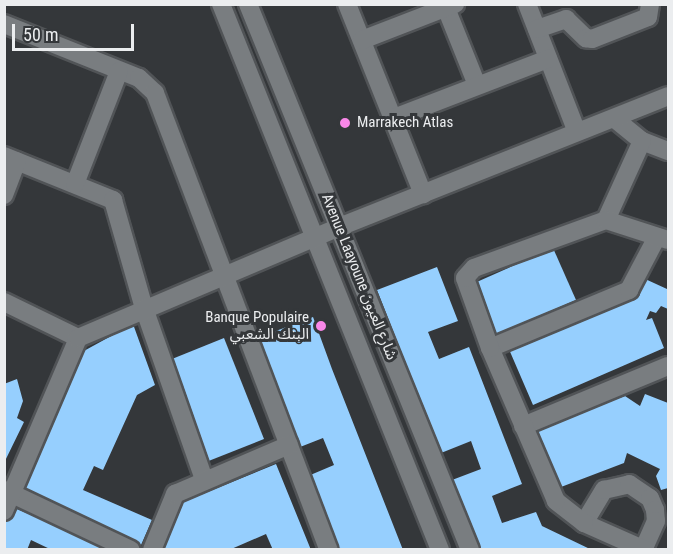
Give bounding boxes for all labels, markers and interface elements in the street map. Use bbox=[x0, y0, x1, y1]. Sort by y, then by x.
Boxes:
scale bar bbox=[15, 12, 136, 50]
text: 50 m bbox=[23, 24, 58, 45]
place label: Marrakech Atlas bbox=[357, 114, 453, 132]
marker: Marrakech Atlas bbox=[338, 116, 352, 130]
street label: Avenue Laayoune شارع العيون bbox=[317, 191, 401, 363]
place label: Banque Populaire البنك الشعبي bbox=[205, 308, 309, 343]
marker: Banque Populaire البنك الشعبي bbox=[314, 319, 328, 333]

